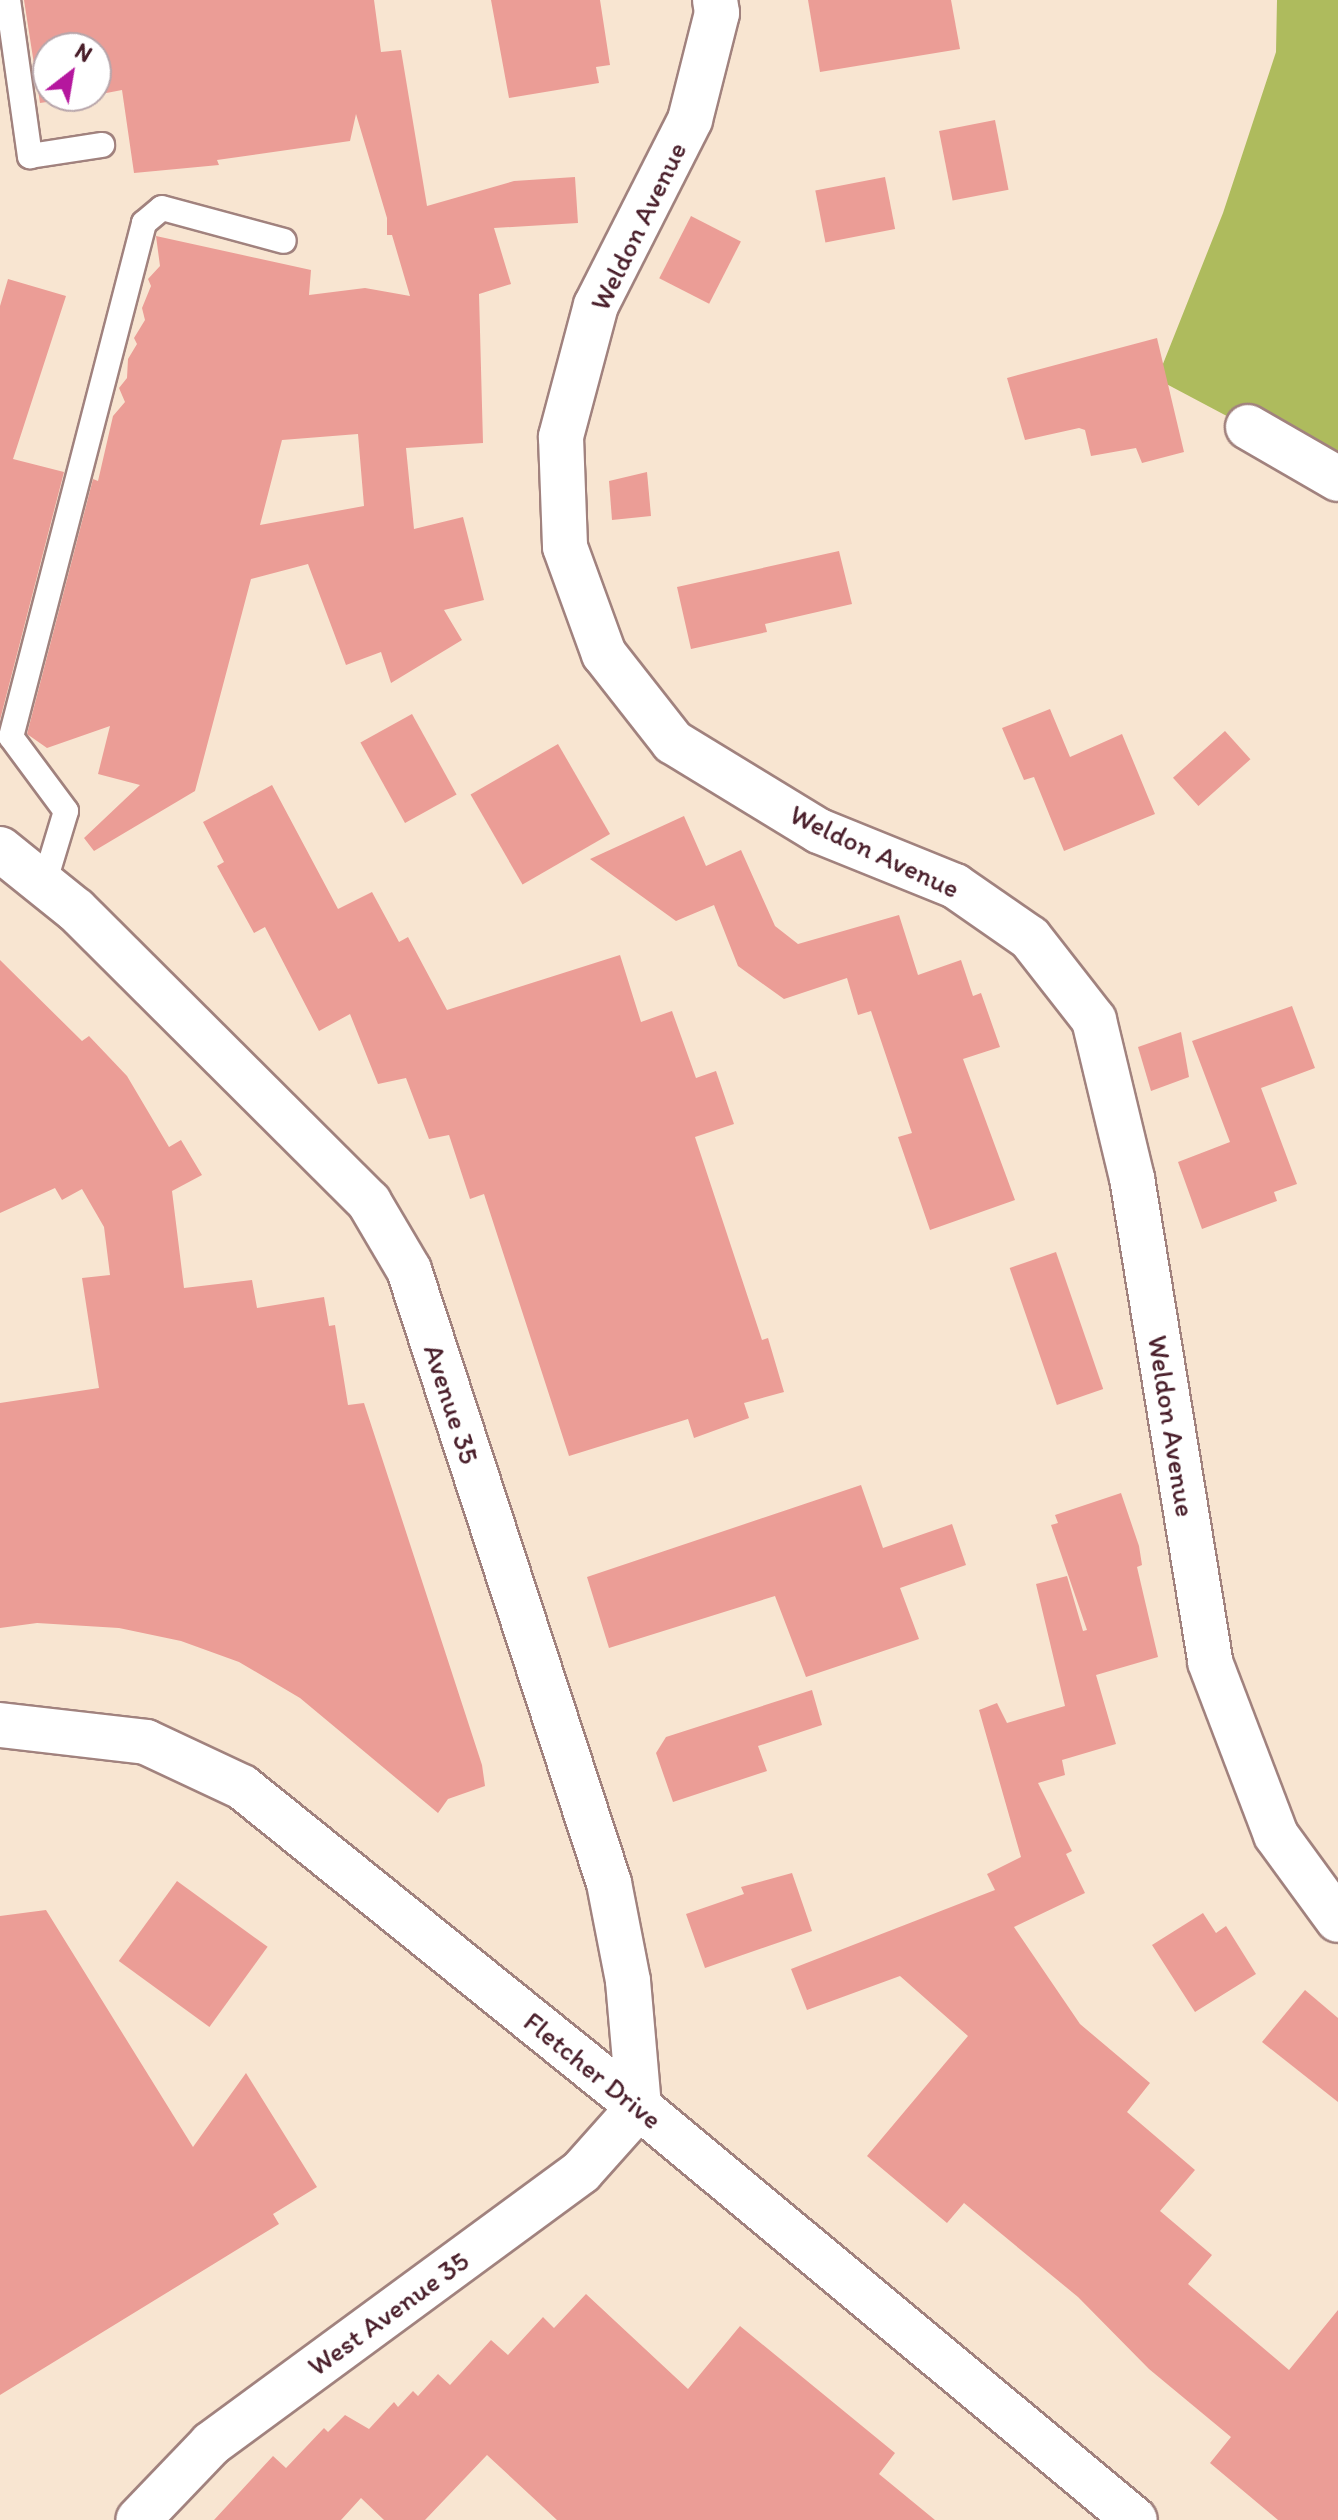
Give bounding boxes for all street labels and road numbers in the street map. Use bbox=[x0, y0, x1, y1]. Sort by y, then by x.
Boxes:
street label: Weldon Avenue bbox=[583, 136, 693, 316]
street label: Weldon Avenue bbox=[785, 797, 965, 905]
street label: Weldon Avenue bbox=[1141, 1333, 1203, 1519]
street label: Avenue 35 bbox=[417, 1340, 487, 1468]
street label: Fletcher Drive bbox=[517, 2004, 669, 2136]
street label: West Avenue 35 bbox=[302, 2244, 474, 2382]

